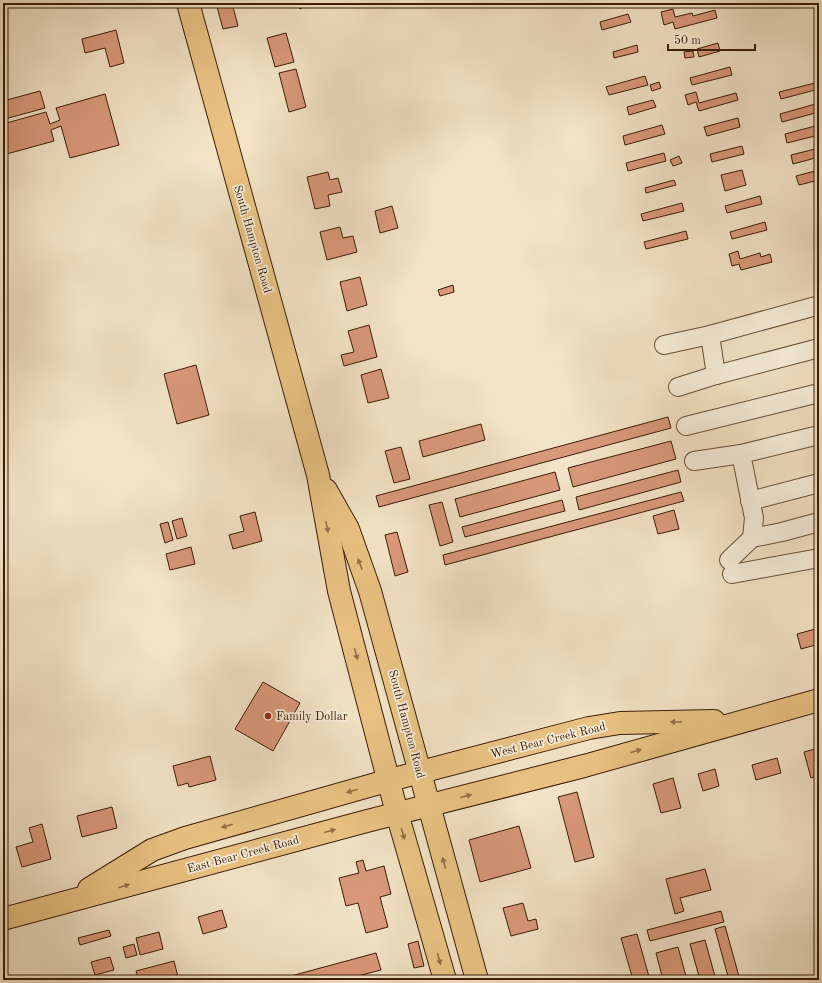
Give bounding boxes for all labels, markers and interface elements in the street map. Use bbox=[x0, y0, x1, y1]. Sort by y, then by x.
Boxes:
scale bar bbox=[668, 26, 755, 52]
text: 50 m bbox=[674, 34, 701, 47]
street label: South Hampton Road bbox=[231, 184, 273, 295]
one-way arrow bbox=[325, 521, 331, 534]
one-way arrow bbox=[357, 558, 363, 570]
one-way arrow bbox=[353, 648, 359, 660]
street label: South Hampton Road bbox=[386, 669, 426, 780]
marker: Family Dollar bbox=[263, 711, 273, 721]
place label: Family Dollar bbox=[276, 711, 348, 723]
one-way arrow bbox=[669, 719, 682, 725]
street label: West Bear Creek Road bbox=[489, 721, 607, 761]
one-way arrow bbox=[629, 748, 642, 754]
one-way arrow bbox=[346, 788, 358, 794]
one-way arrow bbox=[460, 792, 472, 798]
one-way arrow bbox=[221, 823, 233, 829]
one-way arrow bbox=[324, 828, 336, 834]
one-way arrow bbox=[400, 828, 406, 840]
street label: East Bear Creek Road bbox=[186, 834, 301, 876]
one-way arrow bbox=[441, 856, 447, 868]
one-way arrow bbox=[118, 883, 130, 889]
one-way arrow bbox=[436, 953, 442, 965]

